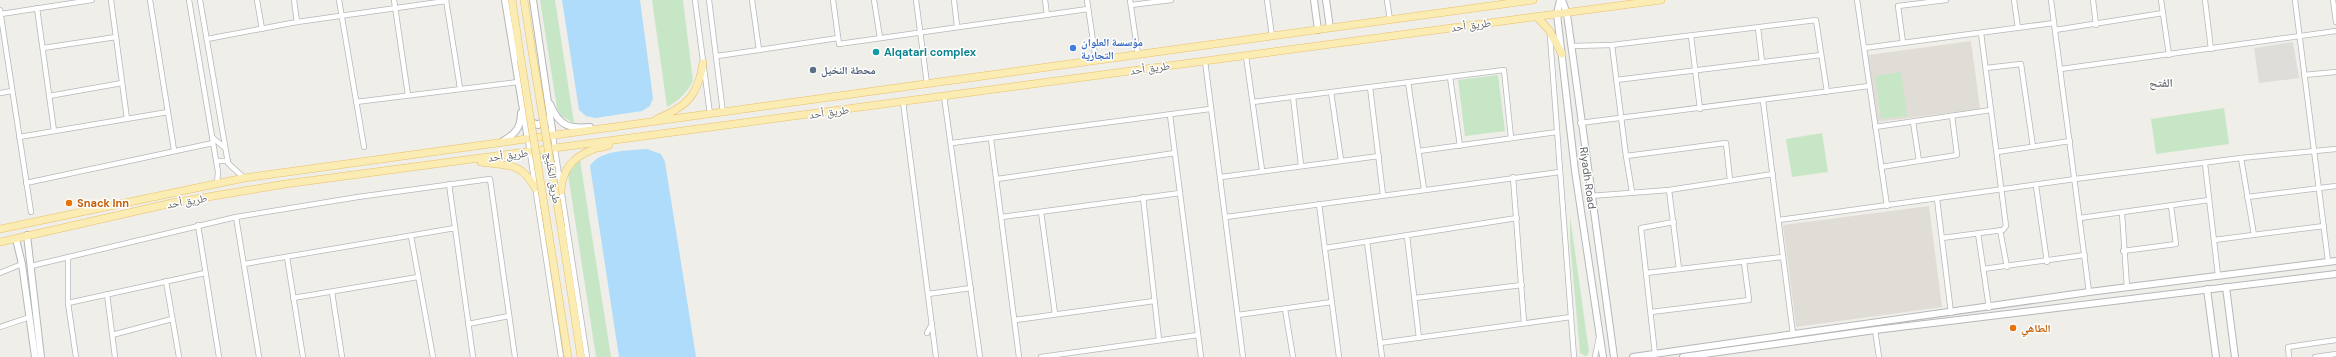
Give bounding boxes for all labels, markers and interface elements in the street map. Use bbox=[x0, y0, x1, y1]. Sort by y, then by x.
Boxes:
street label: طريق أحد bbox=[1450, 15, 1492, 35]
place label: مؤسسة العلوان التجارية bbox=[1081, 35, 1143, 62]
marker: مؤسسة العلوان التجارية bbox=[1068, 43, 1078, 53]
place label: Alqatari complex bbox=[884, 45, 977, 59]
marker: Alqatari complex bbox=[871, 47, 881, 57]
street label: طريق أحد bbox=[1129, 58, 1171, 78]
place label: محطة النخيل bbox=[821, 63, 876, 78]
marker: محطة النخيل bbox=[808, 65, 818, 75]
district label: الفتح bbox=[2149, 75, 2173, 91]
street label: طريق أحد bbox=[808, 102, 850, 122]
street label: طريق أحد bbox=[487, 145, 529, 165]
street label: Riyadh Road bbox=[1577, 146, 1599, 210]
street label: طريق الخليج bbox=[542, 151, 564, 205]
street label: طريق أحد bbox=[166, 191, 208, 211]
place label: Snack Inn bbox=[77, 196, 129, 210]
marker: Snack Inn bbox=[64, 198, 74, 208]
place label: الطاهي bbox=[2021, 321, 2051, 337]
marker: الطاهي bbox=[2008, 323, 2018, 333]

